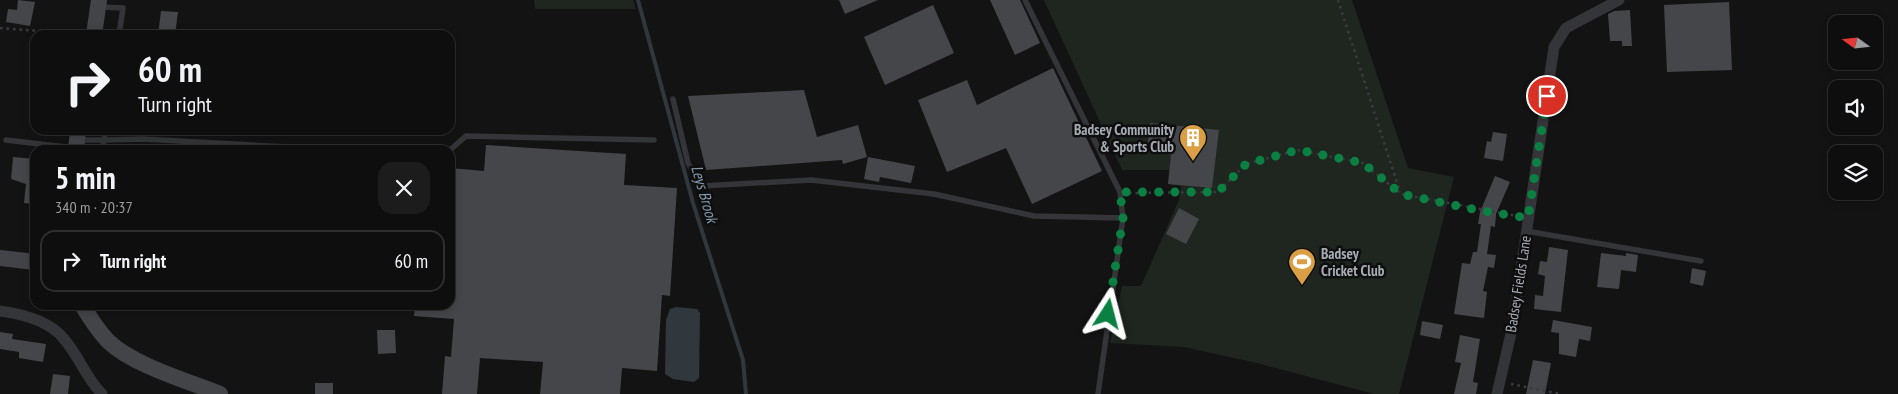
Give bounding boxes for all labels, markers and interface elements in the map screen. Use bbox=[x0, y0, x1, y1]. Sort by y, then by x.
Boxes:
north arrow bbox=[1828, 15, 1882, 70]
map controls bbox=[1828, 15, 1883, 200]
text: 60 m bbox=[138, 46, 202, 92]
icon: right bbox=[55, 50, 120, 115]
pin bbox=[1526, 75, 1568, 117]
button: sound bbox=[1828, 80, 1883, 135]
icon: arrive bbox=[1533, 82, 1561, 110]
text: Turn right bbox=[138, 90, 212, 118]
place label: Badsey Community & Sports Club bbox=[1074, 120, 1175, 156]
building icon: Badsey Community & Sports Club bbox=[1178, 123, 1208, 162]
button: layers bbox=[1828, 145, 1883, 200]
text: 5 min bbox=[55, 158, 116, 197]
button: close bbox=[378, 162, 430, 214]
water label: Leys Brook bbox=[687, 163, 723, 227]
text: 340 m · 20:37 bbox=[55, 197, 133, 217]
street label: Badsey Fields Lane bbox=[1501, 234, 1535, 334]
place label: Badsey Cricket Club bbox=[1321, 244, 1385, 280]
icon: right bbox=[57, 247, 85, 275]
sports icon: Badsey Cricket Club bbox=[1287, 247, 1317, 286]
text: Turn right bbox=[100, 249, 166, 273]
text: 60 m bbox=[395, 249, 428, 273]
position arrow bbox=[1081, 287, 1133, 339]

